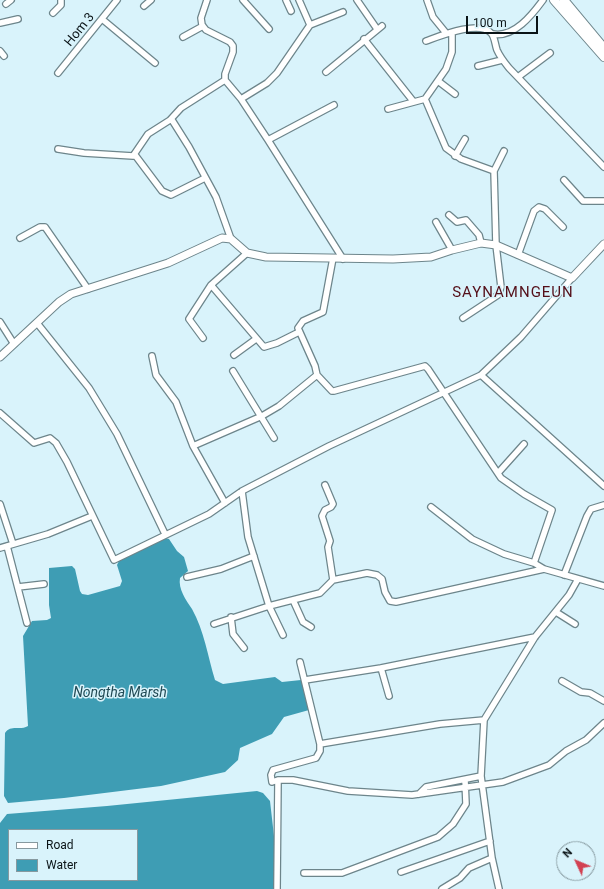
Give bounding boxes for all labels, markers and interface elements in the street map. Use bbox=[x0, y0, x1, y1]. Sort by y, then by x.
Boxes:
scale bar bbox=[468, 8, 540, 34]
street label: Hom 3 bbox=[62, 10, 98, 50]
text: 100 m bbox=[473, 16, 507, 30]
district label: SAYNAMNGEUN bbox=[452, 284, 574, 302]
water label: Nongtha Marsh bbox=[73, 685, 167, 701]
legend bbox=[8, 829, 138, 881]
text: Road bbox=[46, 838, 74, 852]
north arrow bbox=[556, 841, 596, 881]
text: N bbox=[560, 846, 575, 860]
text: Water bbox=[46, 858, 77, 872]

